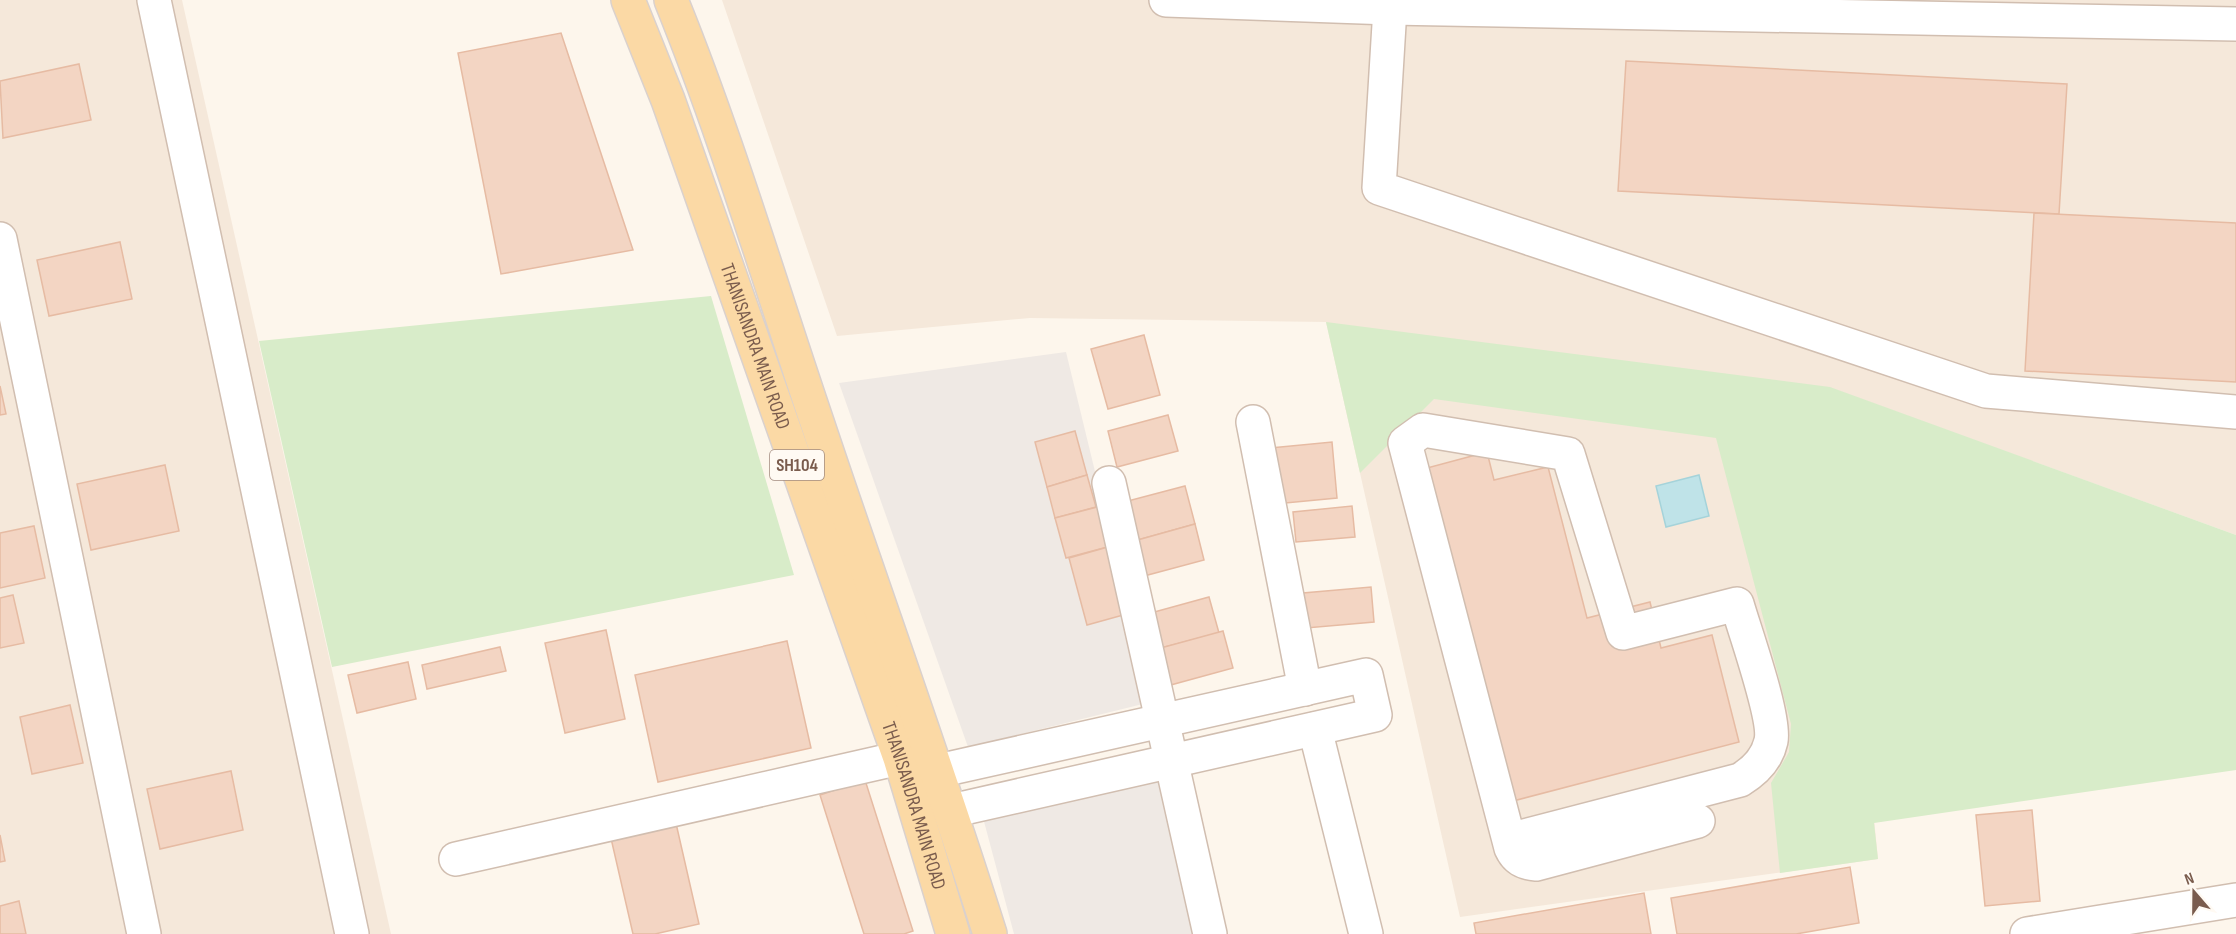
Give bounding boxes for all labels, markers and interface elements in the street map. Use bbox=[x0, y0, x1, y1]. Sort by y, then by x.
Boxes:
street label: THANISANDRA MAIN ROAD bbox=[715, 260, 795, 433]
road number: SH104 bbox=[770, 450, 824, 480]
street label: THANISANDRA MAIN ROAD bbox=[876, 719, 951, 892]
north arrow bbox=[2164, 862, 2224, 922]
text: N bbox=[2182, 869, 2197, 890]

